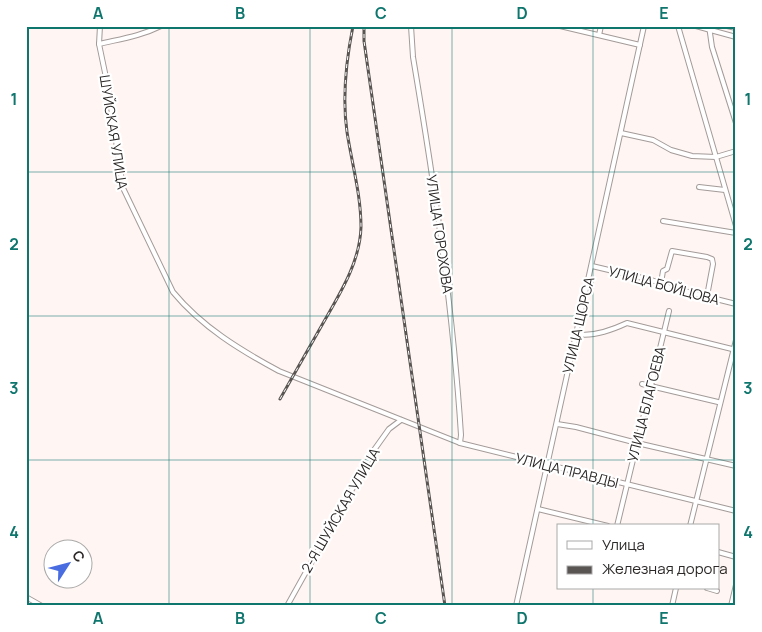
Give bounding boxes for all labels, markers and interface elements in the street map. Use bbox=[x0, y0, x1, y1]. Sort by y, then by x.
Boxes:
text: A bbox=[93, 2, 104, 24]
text: B bbox=[235, 2, 245, 24]
text: C bbox=[375, 2, 387, 24]
text: D bbox=[516, 2, 528, 24]
text: E bbox=[659, 2, 669, 24]
street label: ШУЙСКАЯ УЛИЦА bbox=[96, 73, 132, 191]
text: 1 bbox=[10, 88, 18, 110]
text: 1 bbox=[744, 88, 752, 110]
street label: УЛИЦА ГОРОХОВА bbox=[422, 173, 458, 295]
text: 2 bbox=[9, 233, 19, 255]
text: 2 bbox=[743, 233, 753, 255]
street label: УЛИЦА БОЙЦОВА bbox=[606, 261, 722, 309]
street label: УЛИЦА ЩОРСА bbox=[558, 275, 598, 375]
street label: УЛИЦА БЛАГОЕВА bbox=[622, 344, 670, 464]
text: 3 bbox=[9, 377, 19, 399]
text: 3 bbox=[743, 377, 753, 399]
street label: 2-Я ШУЙСКАЯ УЛИЦА bbox=[296, 444, 384, 576]
street label: УЛИЦА ПРАВДЫ bbox=[514, 448, 620, 492]
text: 4 bbox=[9, 521, 19, 543]
text: 4 bbox=[743, 521, 753, 543]
legend bbox=[557, 524, 720, 590]
text: Улица bbox=[602, 534, 645, 555]
north arrow bbox=[42, 540, 92, 590]
text: С bbox=[68, 546, 90, 566]
text: Железная дорога bbox=[602, 558, 727, 579]
text: A bbox=[93, 607, 104, 629]
text: B bbox=[235, 607, 245, 629]
text: C bbox=[375, 607, 387, 629]
text: D bbox=[516, 607, 528, 629]
text: E bbox=[659, 607, 669, 629]

